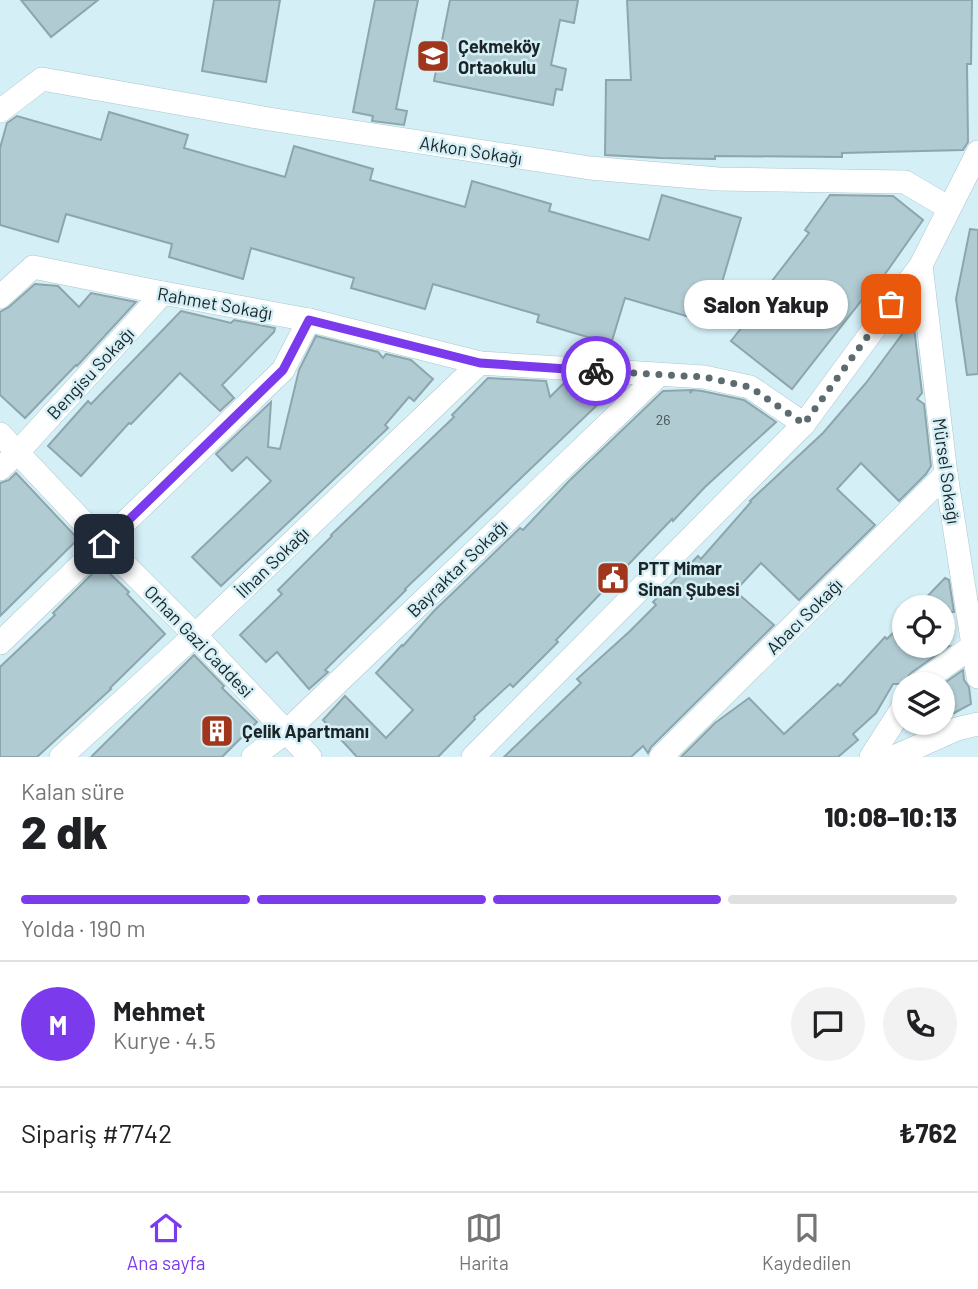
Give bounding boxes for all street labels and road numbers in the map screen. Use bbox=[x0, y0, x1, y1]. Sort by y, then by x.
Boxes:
street label: Akkon Sokağı bbox=[418, 131, 524, 169]
street label: Rahmet Sokağı bbox=[156, 282, 274, 324]
street label: Bengisu Sokağı bbox=[42, 322, 138, 424]
street label: Mürsel Sokağı bbox=[929, 417, 965, 525]
street label: Bayraktar Sokağı bbox=[402, 515, 512, 621]
street label: İlhan Sokağı bbox=[231, 522, 313, 602]
street label: Abacı Sokağı bbox=[761, 573, 847, 659]
street label: Orhan Gazi Caddesi bbox=[140, 580, 258, 702]

